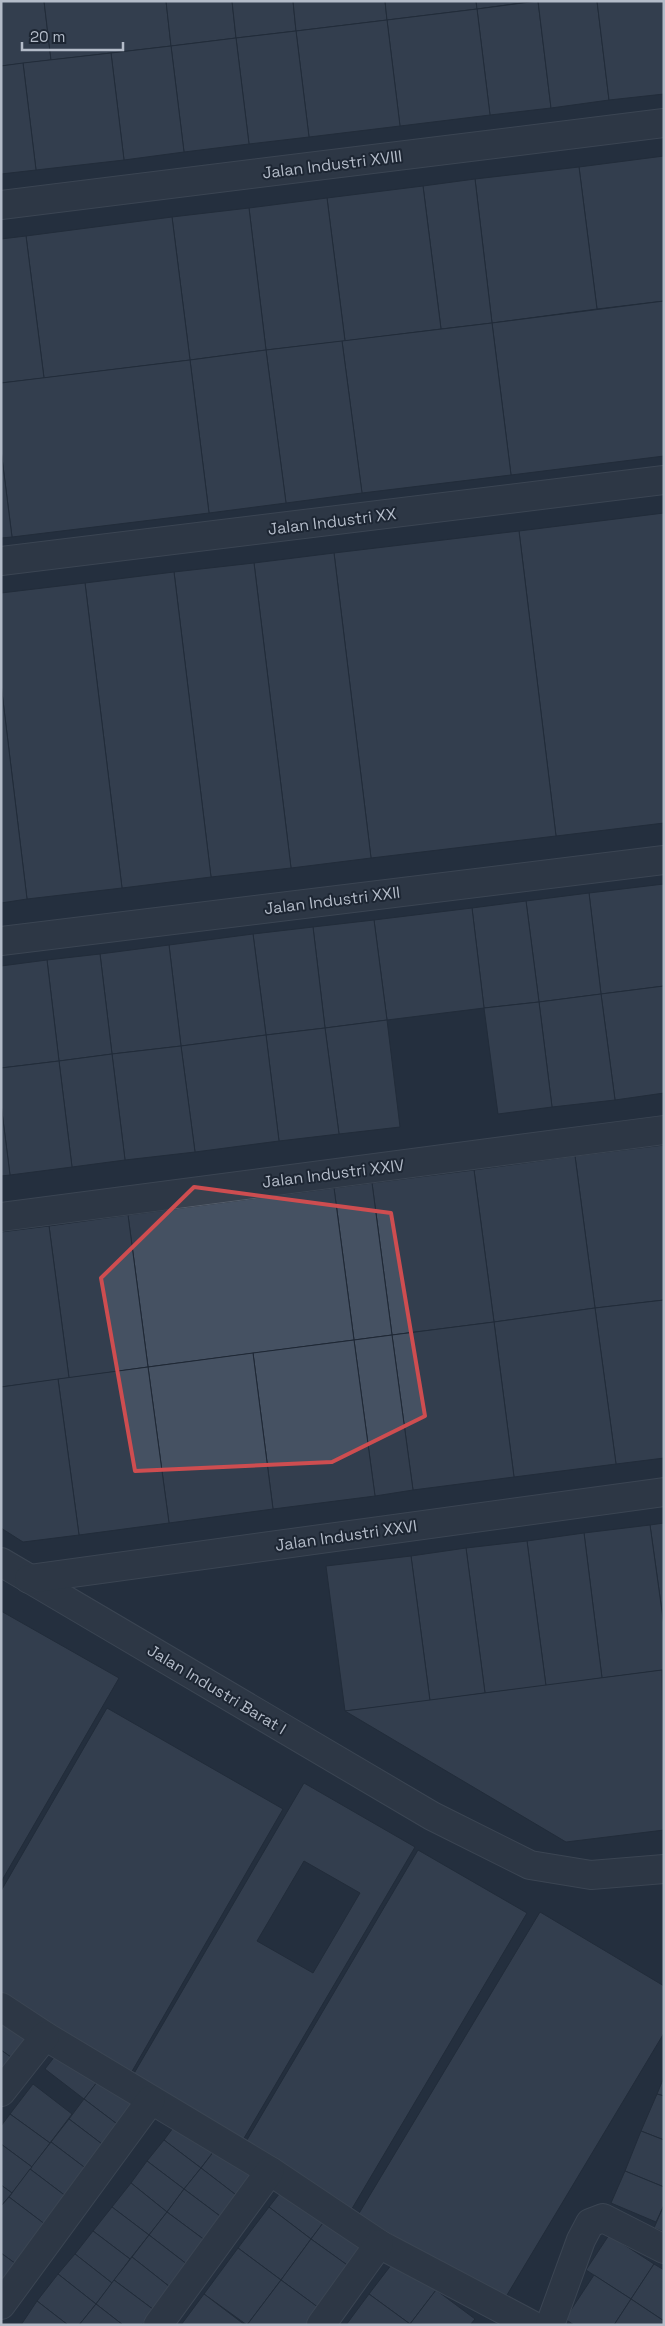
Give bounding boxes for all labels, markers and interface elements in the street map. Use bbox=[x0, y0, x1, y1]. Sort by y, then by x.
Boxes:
scale bar bbox=[22, 20, 124, 52]
text: 20 m bbox=[30, 27, 65, 46]
street label: Jalan Industri XVIII bbox=[261, 146, 403, 183]
street label: Jalan Industri XX bbox=[267, 503, 397, 540]
street label: Jalan Industri XXII bbox=[263, 882, 401, 919]
street label: Jalan Industri XXIV bbox=[261, 1154, 405, 1193]
street label: Jalan Industri XXVI bbox=[274, 1515, 418, 1556]
street label: Jalan Industri Barat I bbox=[143, 1640, 290, 1739]

